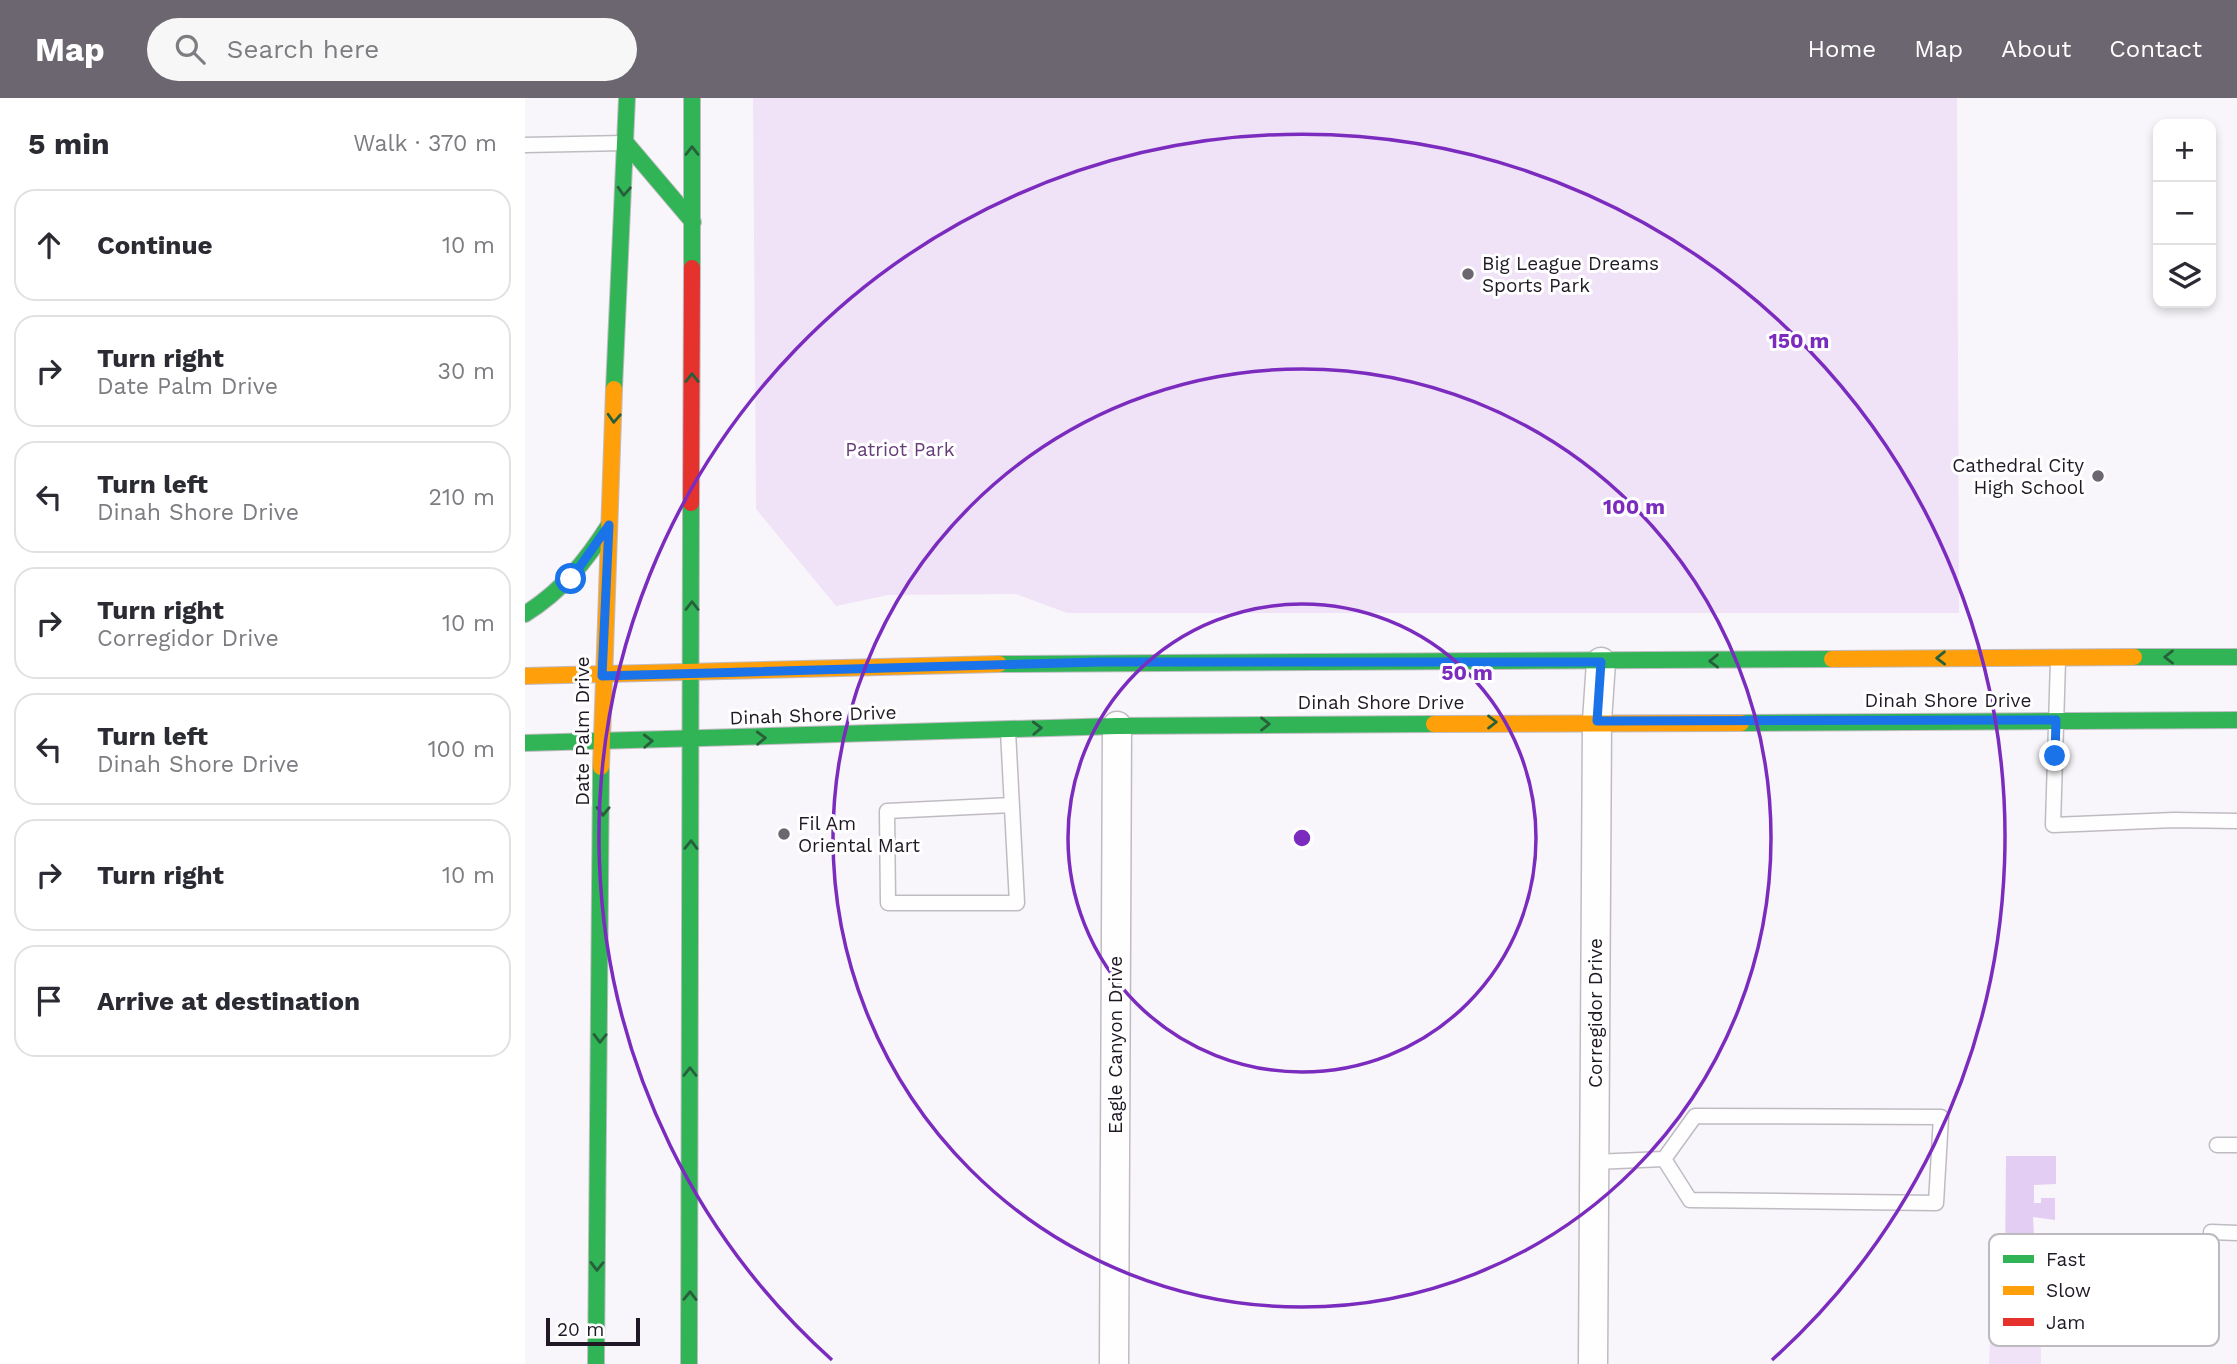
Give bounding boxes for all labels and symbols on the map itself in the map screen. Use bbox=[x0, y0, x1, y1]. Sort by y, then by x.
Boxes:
one-way arrow bbox=[685, 145, 700, 156]
one-way arrow bbox=[616, 185, 631, 196]
place label: Big League Dreams Sports Park bbox=[1482, 252, 1659, 297]
marker: Big League Dreams Sports Park bbox=[1460, 266, 1476, 282]
text: 150 m bbox=[1769, 328, 1829, 353]
one-way arrow bbox=[684, 373, 700, 383]
one-way arrow bbox=[606, 413, 621, 424]
park label: Patriot Park bbox=[845, 438, 955, 461]
place label: Cathedral City High School bbox=[1952, 454, 2084, 499]
marker: Cathedral City High School bbox=[2090, 468, 2106, 484]
text: 100 m bbox=[1603, 494, 1665, 519]
route start bbox=[555, 563, 586, 594]
one-way arrow bbox=[684, 600, 700, 611]
one-way arrow bbox=[2163, 649, 2174, 665]
one-way arrow bbox=[1936, 650, 1946, 666]
one-way arrow bbox=[1708, 653, 1719, 669]
street label: Date Palm Drive bbox=[571, 656, 594, 806]
text: 50 m bbox=[1441, 660, 1493, 685]
street label: Dinah Shore Drive bbox=[1865, 689, 2031, 712]
street label: Dinah Shore Drive bbox=[1298, 691, 1464, 714]
street label: Dinah Shore Drive bbox=[729, 701, 897, 729]
one-way arrow bbox=[1487, 714, 1498, 730]
one-way arrow bbox=[1260, 716, 1270, 732]
one-way arrow bbox=[1032, 721, 1043, 736]
one-way arrow bbox=[756, 730, 767, 745]
one-way arrow bbox=[643, 734, 654, 749]
route end bbox=[2039, 740, 2070, 771]
one-way arrow bbox=[595, 806, 611, 817]
place label: Fil Am Oriental Mart bbox=[798, 812, 920, 857]
marker: Fil Am Oriental Mart bbox=[776, 826, 792, 842]
centre of rings bbox=[1290, 826, 1314, 850]
one-way arrow bbox=[683, 839, 699, 849]
street label: Corregidor Drive bbox=[1584, 938, 1607, 1088]
street label: Eagle Canyon Drive bbox=[1104, 956, 1127, 1134]
one-way arrow bbox=[592, 1034, 608, 1044]
one-way arrow bbox=[682, 1066, 698, 1077]
legend bbox=[1989, 1234, 2219, 1346]
text: Fast bbox=[2046, 1248, 2085, 1271]
one-way arrow bbox=[589, 1261, 605, 1272]
text: Slow bbox=[2046, 1279, 2091, 1302]
one-way arrow bbox=[683, 1290, 698, 1301]
text: Jam bbox=[2046, 1311, 2085, 1334]
scale bar bbox=[546, 1315, 641, 1347]

